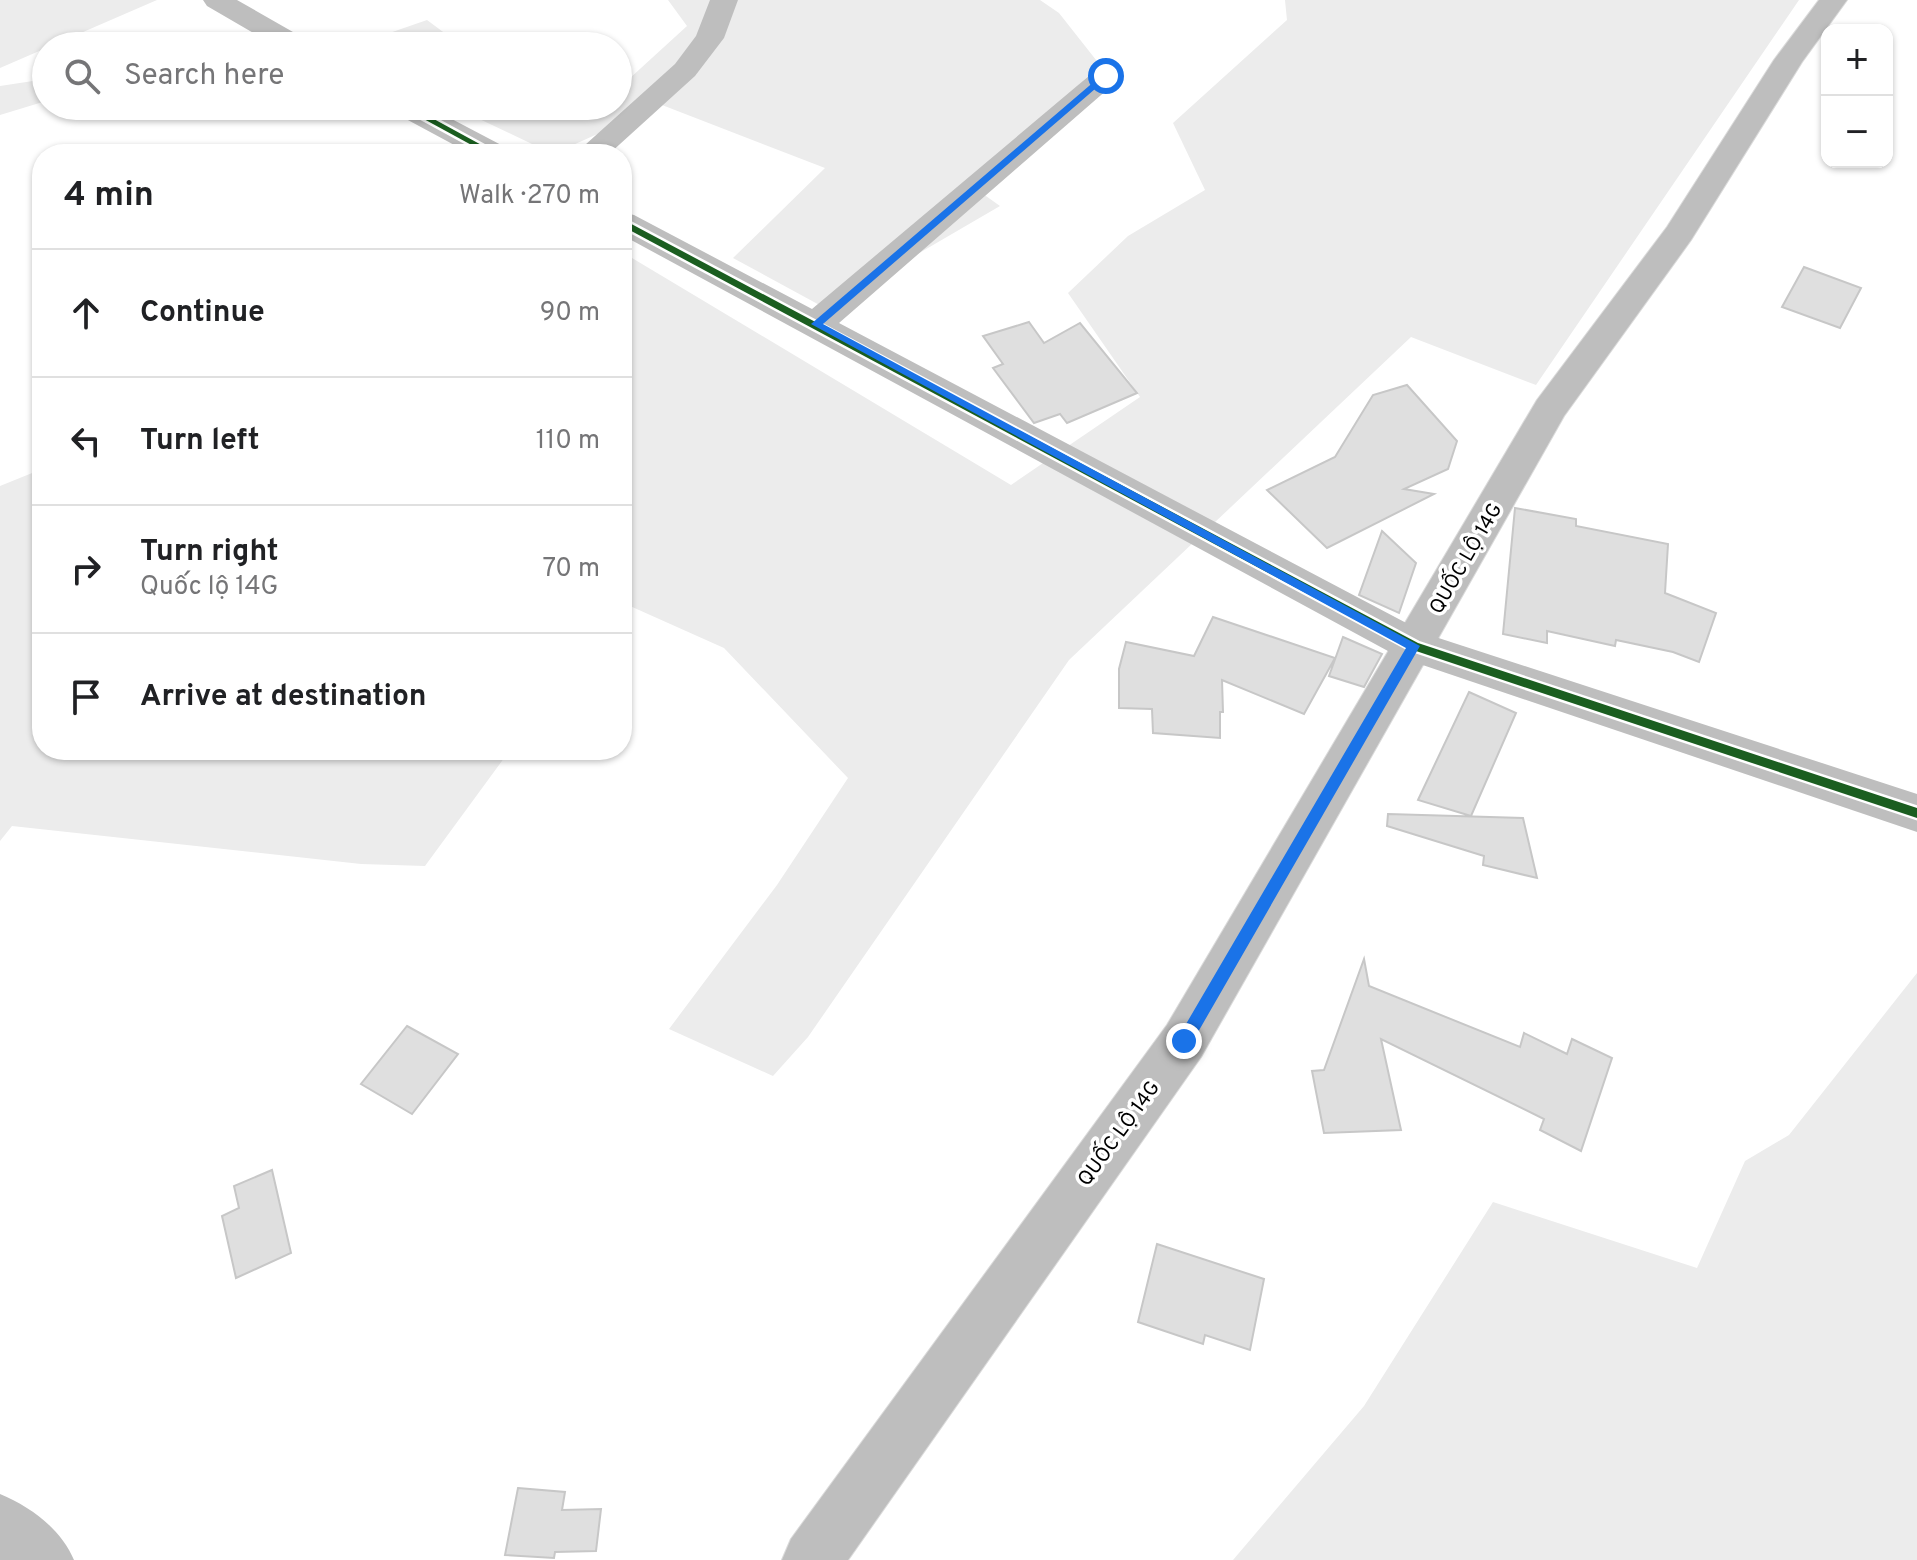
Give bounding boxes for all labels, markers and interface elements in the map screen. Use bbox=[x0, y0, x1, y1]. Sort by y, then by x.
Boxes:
map controls bbox=[1821, 24, 1893, 168]
button: + bbox=[1821, 24, 1893, 96]
search box bbox=[32, 32, 632, 120]
icon: search bbox=[60, 54, 104, 98]
text: Search here bbox=[124, 58, 284, 95]
route start bbox=[1088, 58, 1124, 94]
button: − bbox=[1821, 96, 1893, 168]
text: 4 min bbox=[64, 175, 154, 218]
text: Walk · 270 m bbox=[459, 180, 600, 213]
icon: ahead bbox=[64, 291, 108, 335]
text: Continue bbox=[140, 295, 265, 332]
text: 90 m bbox=[540, 297, 600, 330]
icon: left bbox=[64, 419, 108, 463]
text: Turn left bbox=[140, 423, 260, 460]
text: 110 m bbox=[536, 425, 600, 458]
street label: QUỐC LỘ 14G bbox=[1420, 496, 1509, 619]
text: Turn right bbox=[140, 534, 278, 571]
icon: right bbox=[64, 547, 108, 591]
text: 70 m bbox=[542, 553, 600, 586]
text: Quốc lộ 14G bbox=[140, 571, 279, 604]
icon: arrive bbox=[64, 675, 108, 719]
text: Arrive at destination bbox=[140, 679, 426, 716]
route end bbox=[1166, 1023, 1202, 1059]
street label: QUỐC LỘ 14G bbox=[1069, 1073, 1167, 1192]

